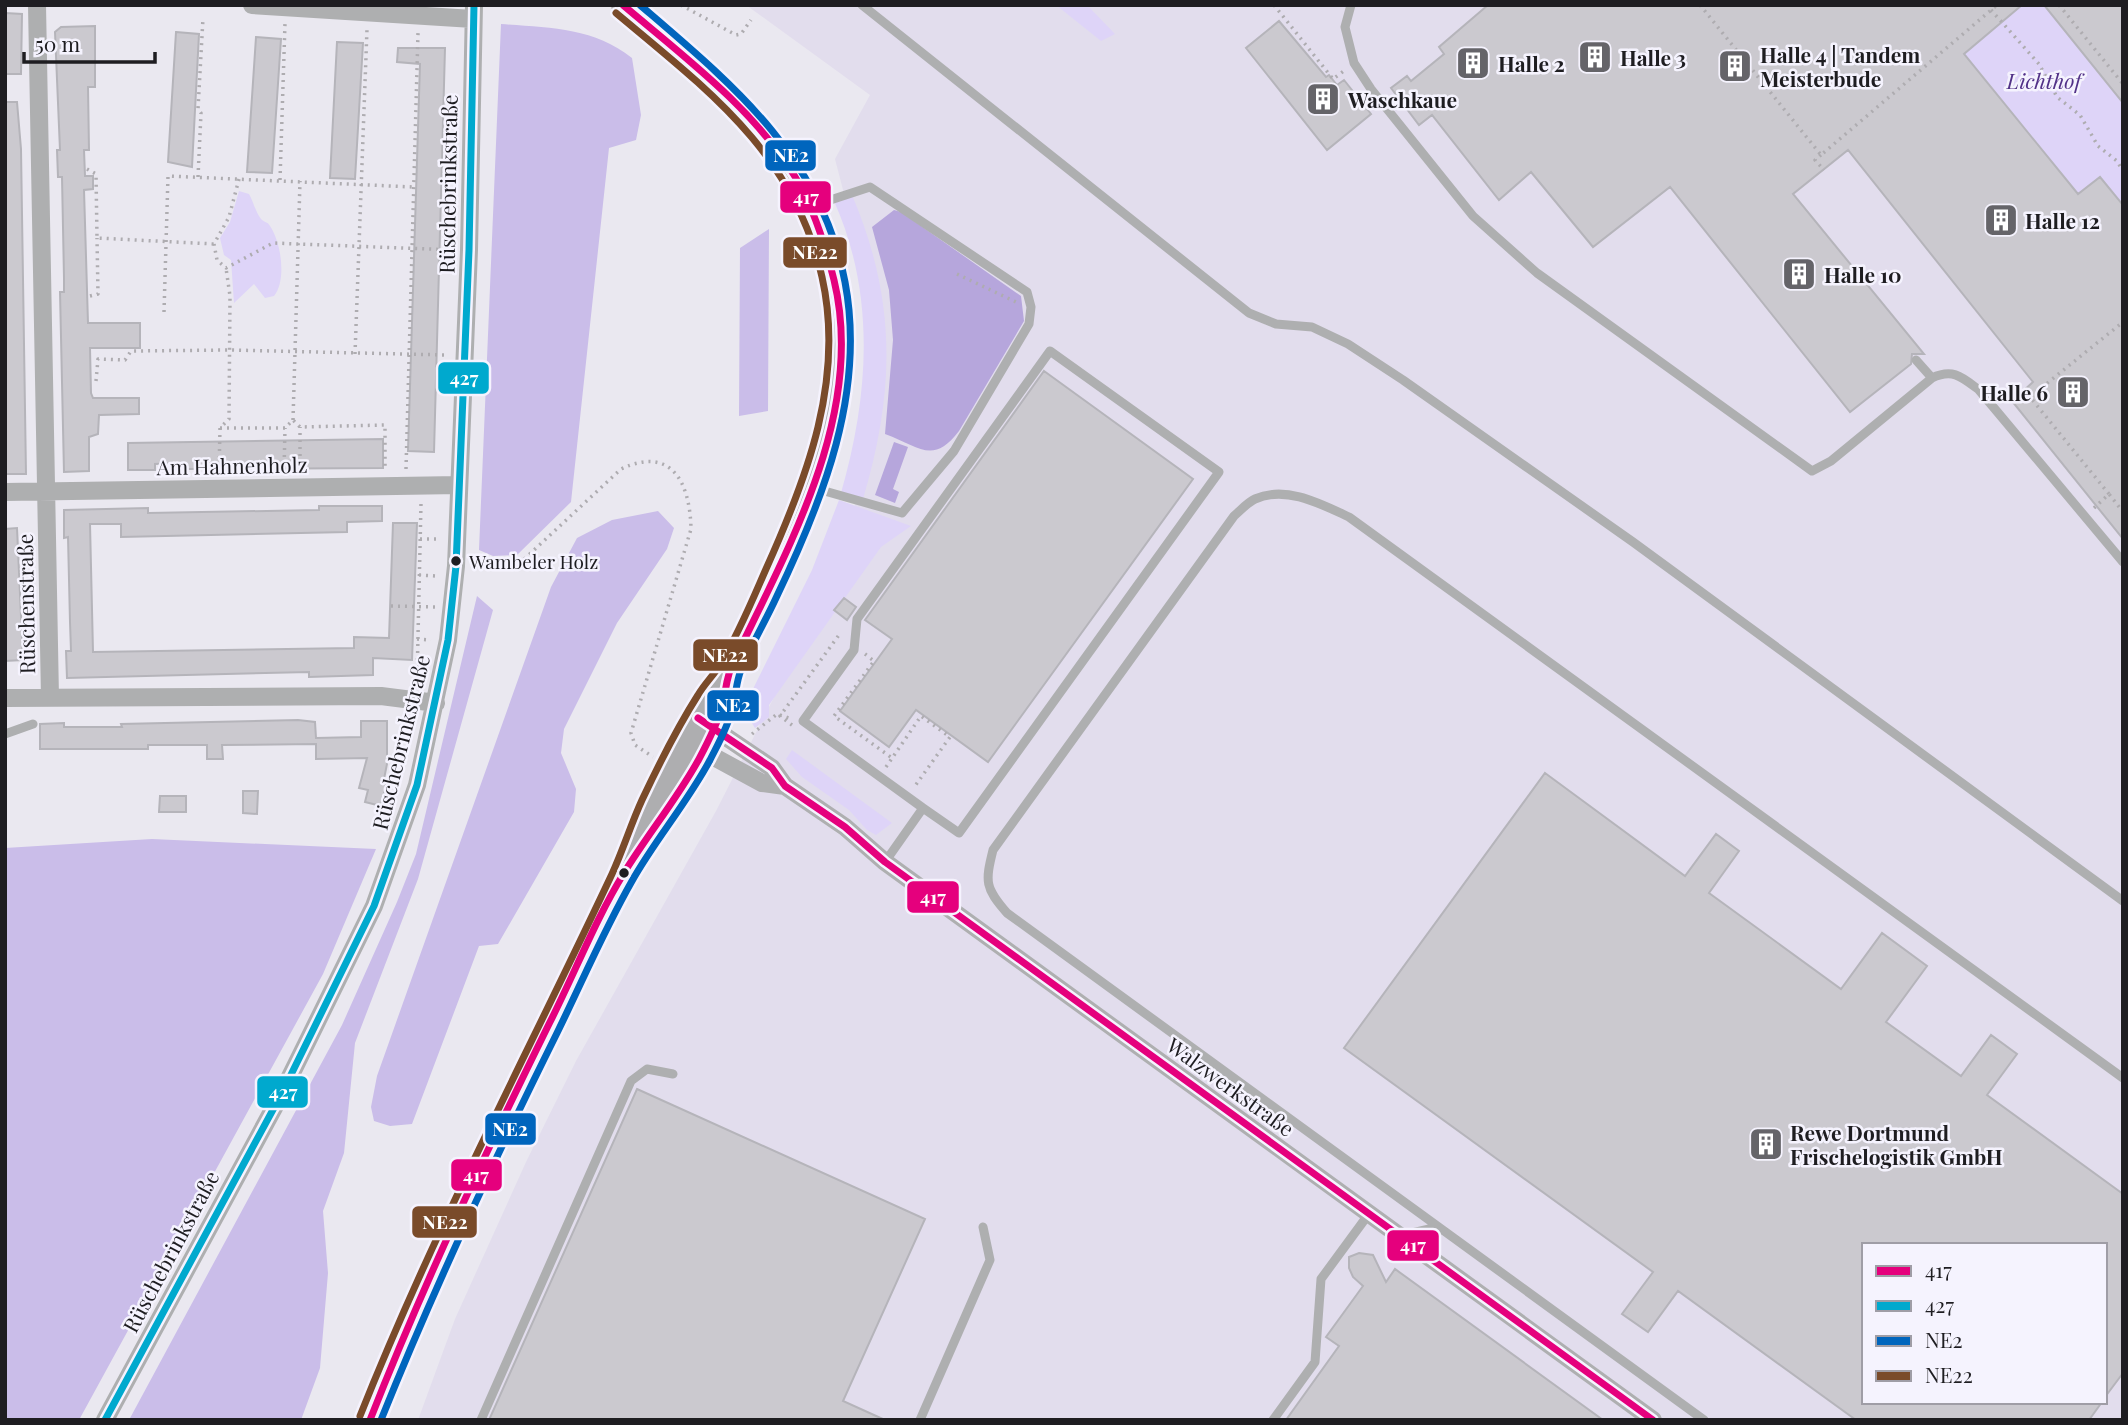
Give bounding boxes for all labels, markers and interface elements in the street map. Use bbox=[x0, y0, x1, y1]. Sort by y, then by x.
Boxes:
scale bar bbox=[24, 21, 156, 65]
text: 50 m bbox=[35, 29, 81, 57]
building icon: Halle 3 bbox=[1576, 38, 1614, 76]
place label: Halle 4 | Tandem Meisterbude bbox=[1760, 40, 1920, 92]
place label: Halle 3 bbox=[1620, 43, 1686, 71]
building icon: Halle 2 bbox=[1454, 44, 1492, 82]
building icon: Halle 4 | Tandem Meisterbude bbox=[1716, 47, 1754, 85]
place label: Halle 2 bbox=[1498, 49, 1565, 77]
park label: Lichthof bbox=[2006, 66, 2085, 94]
building icon: Waschkaue bbox=[1304, 80, 1342, 118]
place label: Waschkaue bbox=[1347, 85, 1457, 113]
street label: Rüschebrinkstraße bbox=[431, 94, 463, 274]
line badge: NE2 bbox=[764, 139, 817, 172]
text: NE2 bbox=[773, 141, 809, 167]
line badge: 417 bbox=[779, 180, 832, 214]
text: 417 bbox=[793, 183, 819, 209]
building icon: Halle 12 bbox=[1982, 201, 2020, 239]
place label: Halle 12 bbox=[2025, 206, 2100, 234]
line badge: NE22 bbox=[782, 236, 848, 269]
text: NE22 bbox=[792, 238, 838, 264]
building icon: Halle 10 bbox=[1780, 255, 1818, 293]
place label: Halle 10 bbox=[1824, 260, 1902, 288]
line badge: 427 bbox=[437, 361, 490, 395]
text: 427 bbox=[450, 364, 479, 390]
building icon: Halle 6 bbox=[2054, 373, 2092, 411]
place label: Halle 6 bbox=[1980, 378, 2048, 406]
street label: Am Hahnenholz bbox=[155, 450, 308, 480]
street label: Rüschenstraße bbox=[10, 534, 40, 674]
place label: Wambeler Holz bbox=[468, 548, 598, 574]
marker: Wambeler Holz bbox=[449, 554, 463, 568]
line badge: NE22 bbox=[692, 638, 759, 672]
text: NE22 bbox=[702, 641, 748, 667]
street label: Rüschebrinkstraße bbox=[365, 652, 435, 832]
line badge: NE2 bbox=[706, 689, 760, 722]
text: NE2 bbox=[715, 691, 751, 717]
unlabelled marker bbox=[617, 866, 631, 880]
line badge: 417 bbox=[906, 880, 960, 914]
text: 417 bbox=[920, 883, 946, 909]
street label: Walzwerkstraße bbox=[1161, 1030, 1300, 1142]
line badge: 427 bbox=[256, 1075, 309, 1109]
text: 427 bbox=[269, 1078, 298, 1104]
line badge: NE2 bbox=[484, 1112, 537, 1146]
text: NE2 bbox=[492, 1115, 528, 1141]
place label: Rewe Dortmund Frischelogistik GmbH bbox=[1790, 1118, 2003, 1170]
building icon: Rewe Dortmund Frischelogistik GmbH bbox=[1747, 1125, 1785, 1163]
line badge: 417 bbox=[450, 1158, 503, 1192]
text: 417 bbox=[463, 1161, 489, 1187]
street label: Rüschebrinkstraße bbox=[116, 1165, 224, 1337]
line badge: NE22 bbox=[411, 1205, 478, 1239]
text: NE22 bbox=[422, 1208, 468, 1234]
line badge: 417 bbox=[1386, 1229, 1440, 1262]
text: 417 bbox=[1400, 1231, 1426, 1257]
legend bbox=[1862, 1243, 2107, 1404]
text: 417 bbox=[1925, 1255, 1952, 1283]
text: 427 bbox=[1925, 1290, 1954, 1318]
text: NE2 bbox=[1925, 1325, 1963, 1353]
text: NE22 bbox=[1925, 1360, 1973, 1388]

